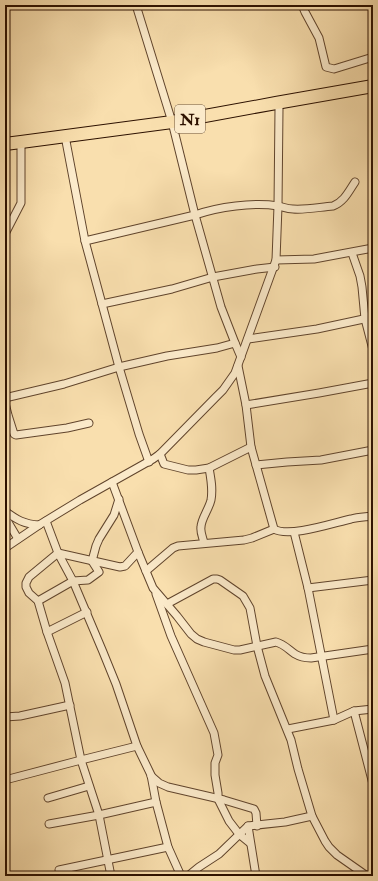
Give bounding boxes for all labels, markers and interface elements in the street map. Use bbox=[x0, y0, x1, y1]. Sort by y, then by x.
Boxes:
road number: N1 bbox=[175, 105, 205, 133]

